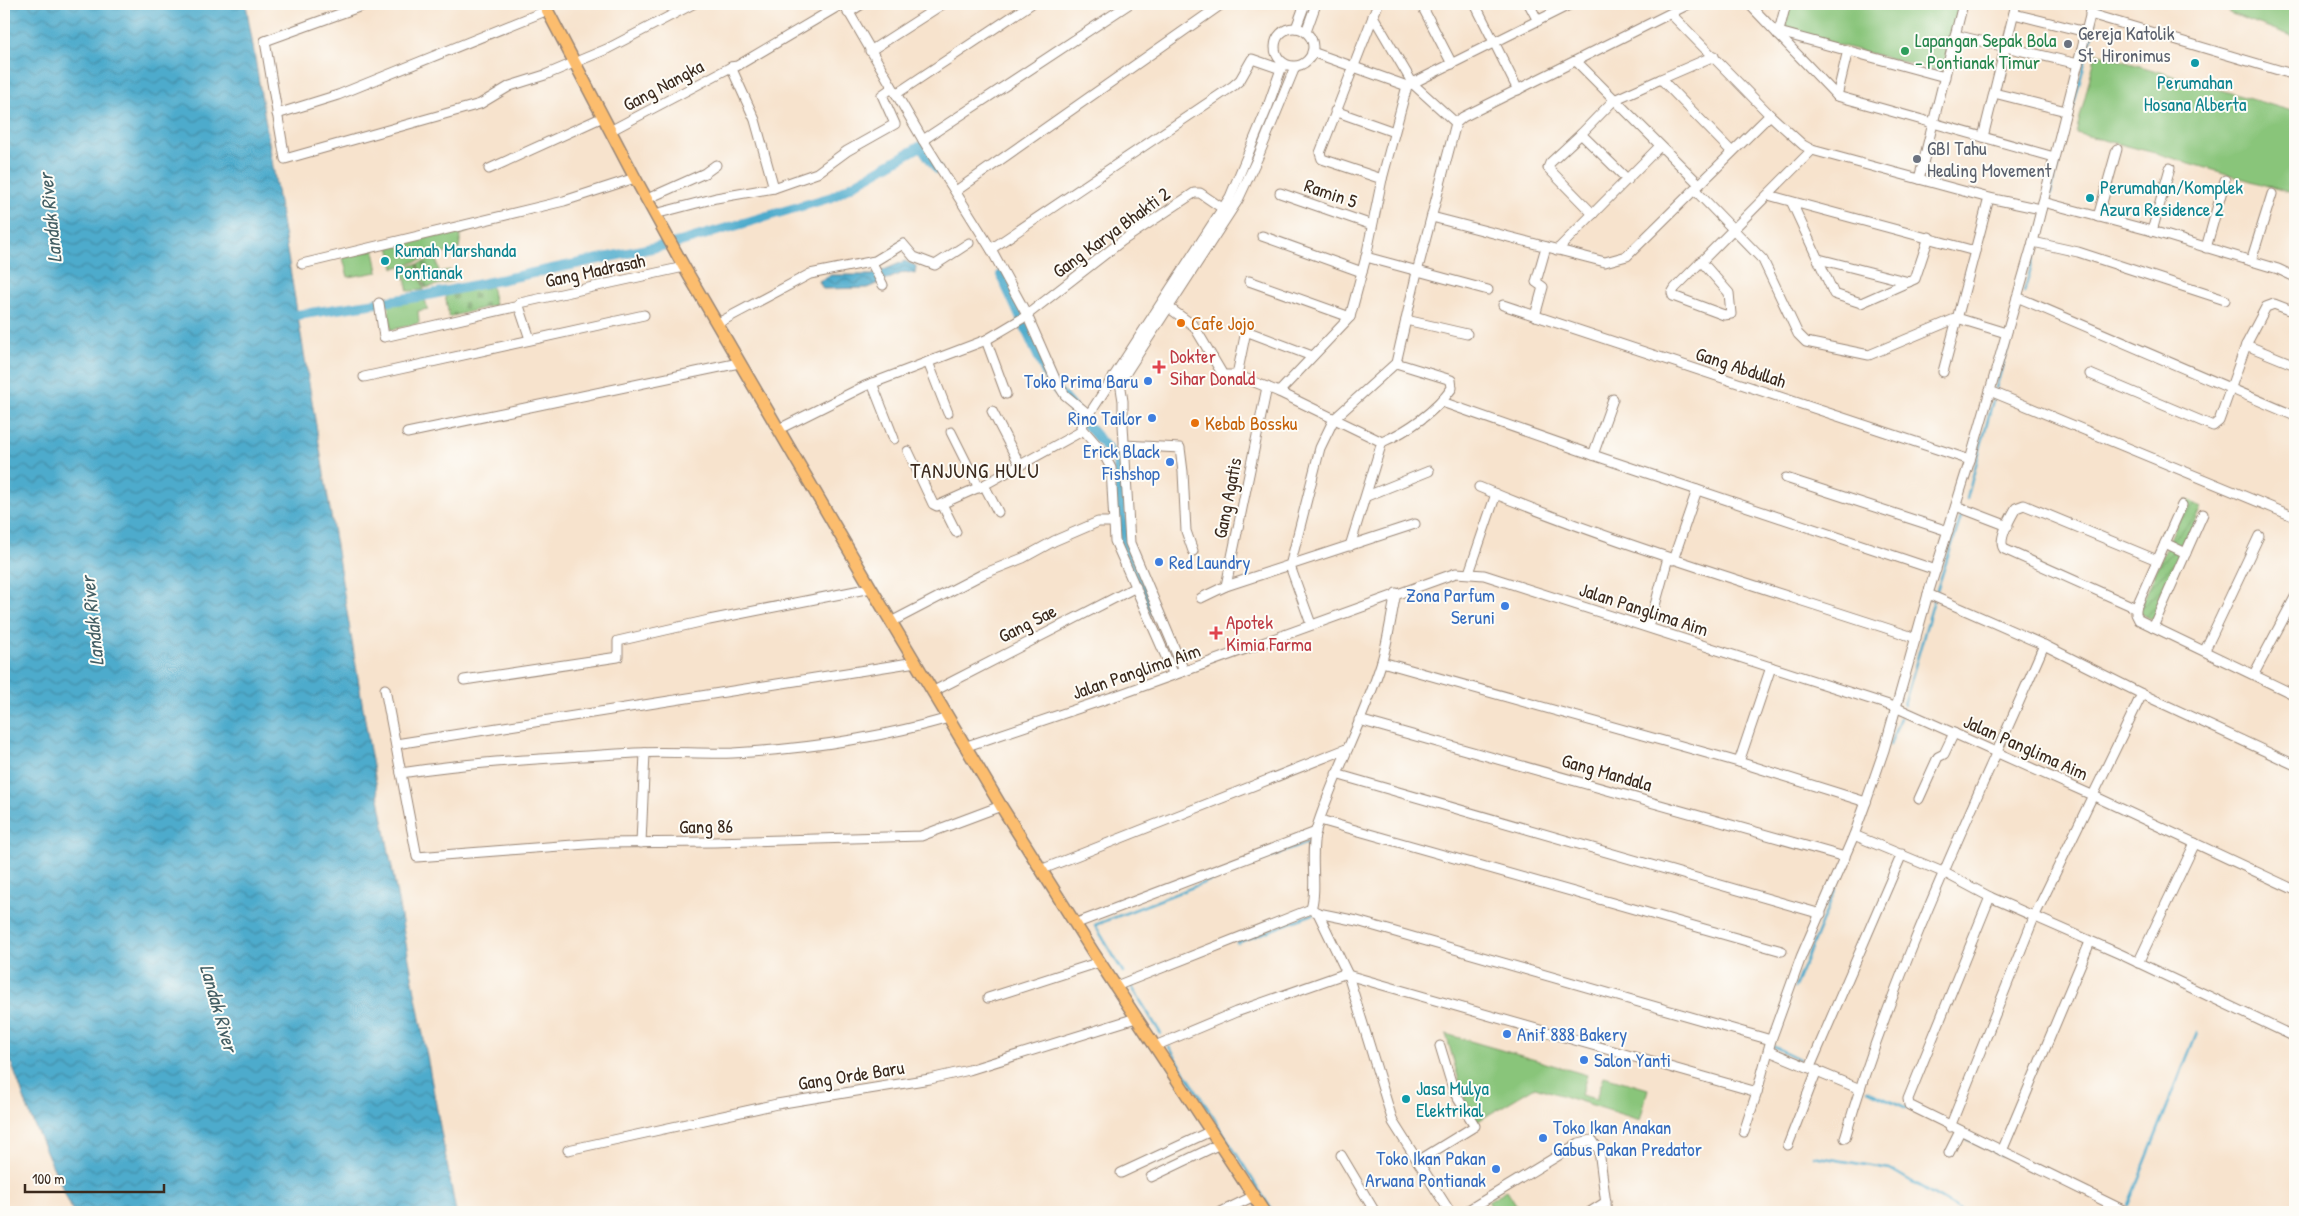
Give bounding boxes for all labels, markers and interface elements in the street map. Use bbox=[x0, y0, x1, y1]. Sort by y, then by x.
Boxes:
place label: Gereja Katolik St. Hironimus bbox=[2078, 20, 2175, 68]
place label: Lapangan Sepak Bola - Pontianak Timur bbox=[1915, 27, 2057, 75]
marker: Gereja Katolik St. Hironimus bbox=[2062, 38, 2074, 50]
marker: Lapangan Sepak Bola - Pontianak Timur bbox=[1899, 45, 1911, 57]
street label: Gang Nangka bbox=[618, 53, 708, 117]
marker: Perumahan Hosana Alberta bbox=[2189, 57, 2201, 69]
place label: Perumahan Hosana Alberta bbox=[2144, 69, 2247, 117]
place label: GBI Tahu Healing Movement bbox=[1927, 135, 2052, 183]
marker: GBI Tahu Healing Movement bbox=[1911, 153, 1923, 165]
water label: Landak River bbox=[31, 170, 68, 264]
street label: Ramin 5 bbox=[1301, 172, 1361, 214]
place label: Perumahan/Komplek Azura Residence 2 bbox=[2100, 174, 2243, 222]
street label: Gang Karya Bhakti 2 bbox=[1047, 180, 1175, 284]
marker: Perumahan/Komplek Azura Residence 2 bbox=[2084, 192, 2096, 204]
place label: Rumah Marshanda Pontianak bbox=[395, 237, 517, 285]
street label: Gang Madrasah bbox=[543, 247, 647, 293]
marker: Rumah Marshanda Pontianak bbox=[379, 255, 391, 267]
place label: Cafe Jojo bbox=[1191, 310, 1255, 336]
marker: Cafe Jojo bbox=[1175, 317, 1187, 329]
street label: Gang Abdullah bbox=[1692, 340, 1790, 394]
place label: Dokter Sihar Donald bbox=[1170, 343, 1256, 391]
marker: Dokter Sihar Donald bbox=[1152, 360, 1166, 374]
place label: Toko Prima Baru bbox=[1024, 368, 1138, 394]
marker: Toko Prima Baru bbox=[1142, 375, 1154, 387]
place label: Rino Tailor bbox=[1068, 405, 1143, 431]
place label: Kebab Bossku bbox=[1205, 410, 1298, 436]
marker: Rino Tailor bbox=[1146, 412, 1158, 424]
marker: Kebab Bossku bbox=[1189, 417, 1201, 429]
place label: Erick Black Fishshop bbox=[1083, 438, 1160, 486]
district label: TANJUNG HULU bbox=[910, 456, 1040, 485]
marker: Erick Black Fishshop bbox=[1164, 456, 1176, 468]
street label: Gang Agatis bbox=[1206, 456, 1248, 540]
place label: Red Laundry bbox=[1169, 549, 1250, 575]
marker: Red Laundry bbox=[1153, 556, 1165, 568]
water label: Landak River bbox=[73, 573, 110, 667]
street label: Jalan Panglima Aim bbox=[1576, 576, 1712, 642]
place label: Zona Parfum Seruni bbox=[1406, 582, 1495, 630]
street label: Gang Sae bbox=[994, 597, 1061, 649]
marker: Zona Parfum Seruni bbox=[1499, 600, 1511, 612]
place label: Apotek Kimia Farma bbox=[1226, 609, 1312, 657]
marker: Apotek Kimia Farma bbox=[1210, 627, 1222, 639]
street label: Jalan Panglima Aim bbox=[1068, 637, 1204, 705]
street label: Jalan Panglima Aim bbox=[1959, 708, 2093, 786]
street label: Gang Mandala bbox=[1559, 747, 1656, 797]
street label: Gang 86 bbox=[679, 813, 733, 839]
water label: Landak River bbox=[194, 961, 246, 1057]
place label: Anif 888 Bakery bbox=[1517, 1021, 1627, 1047]
marker: Anif 888 Bakery bbox=[1501, 1028, 1513, 1040]
place label: Salon Yanti bbox=[1594, 1047, 1671, 1073]
street label: Gang Orde Baru bbox=[796, 1054, 906, 1096]
marker: Salon Yanti bbox=[1578, 1054, 1590, 1066]
place label: Jasa Mulya Elektrikal bbox=[1416, 1075, 1490, 1123]
marker: Jasa Mulya Elektrikal bbox=[1400, 1093, 1412, 1105]
place label: Toko Ikan Anakan Gabus Pakan Predator bbox=[1553, 1114, 1703, 1162]
marker: Toko Ikan Anakan Gabus Pakan Predator bbox=[1537, 1132, 1549, 1144]
place label: Toko Ikan Pakan Arwana Pontianak bbox=[1365, 1145, 1486, 1193]
scale bar bbox=[25, 1161, 164, 1193]
marker: Toko Ikan Pakan Arwana Pontianak bbox=[1490, 1163, 1502, 1175]
text: 100 m bbox=[32, 1168, 65, 1189]

